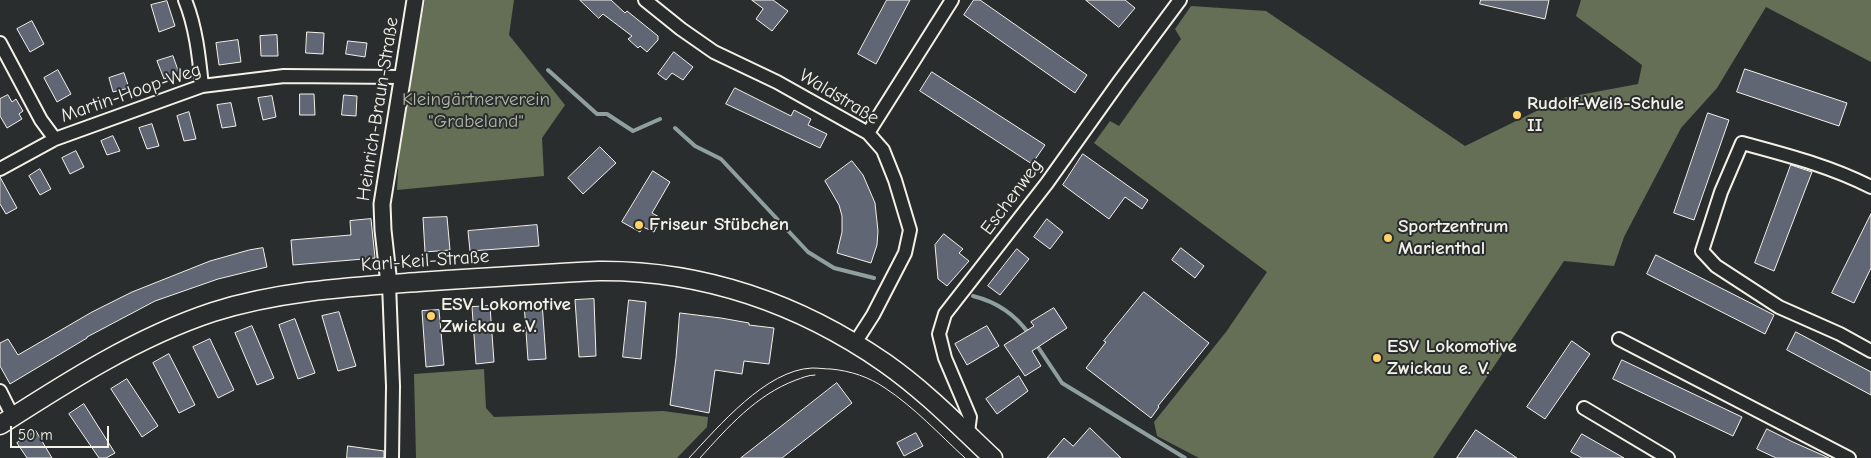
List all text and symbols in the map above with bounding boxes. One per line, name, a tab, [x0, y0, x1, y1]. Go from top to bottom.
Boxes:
street label: Heinrich-Braun-Straße	[352, 15, 404, 203]
street label: Martin-Hoop-Weg	[58, 58, 204, 128]
street label: Waldstraße	[795, 64, 883, 130]
park label: Kleingärtnerverein "Grabeland"	[402, 89, 550, 133]
place label: Rudolf-Weiß-Schule II	[1527, 93, 1684, 137]
marker: Rudolf-Weiß-Schule II	[1511, 109, 1523, 121]
street label: Eschenweg	[976, 154, 1048, 240]
place label: Friseur Stübchen	[649, 214, 789, 236]
place label: Sportzentrum Marienthal	[1398, 216, 1508, 260]
marker: Friseur Stübchen	[633, 219, 645, 231]
marker: Sportzentrum Marienthal	[1382, 232, 1394, 244]
street label: Karl-Keil-Straße	[360, 245, 490, 277]
place label: ESV Lokomotive Zwickau e.V.	[441, 294, 571, 338]
marker: ESV Lokomotive Zwickau e.V.	[425, 310, 437, 322]
place label: ESV Lokomotive Zwickau e. V.	[1387, 336, 1517, 380]
marker: ESV Lokomotive Zwickau e. V.	[1371, 352, 1383, 364]
scale bar	[12, 416, 111, 448]
text: 50 m	[18, 426, 53, 444]

